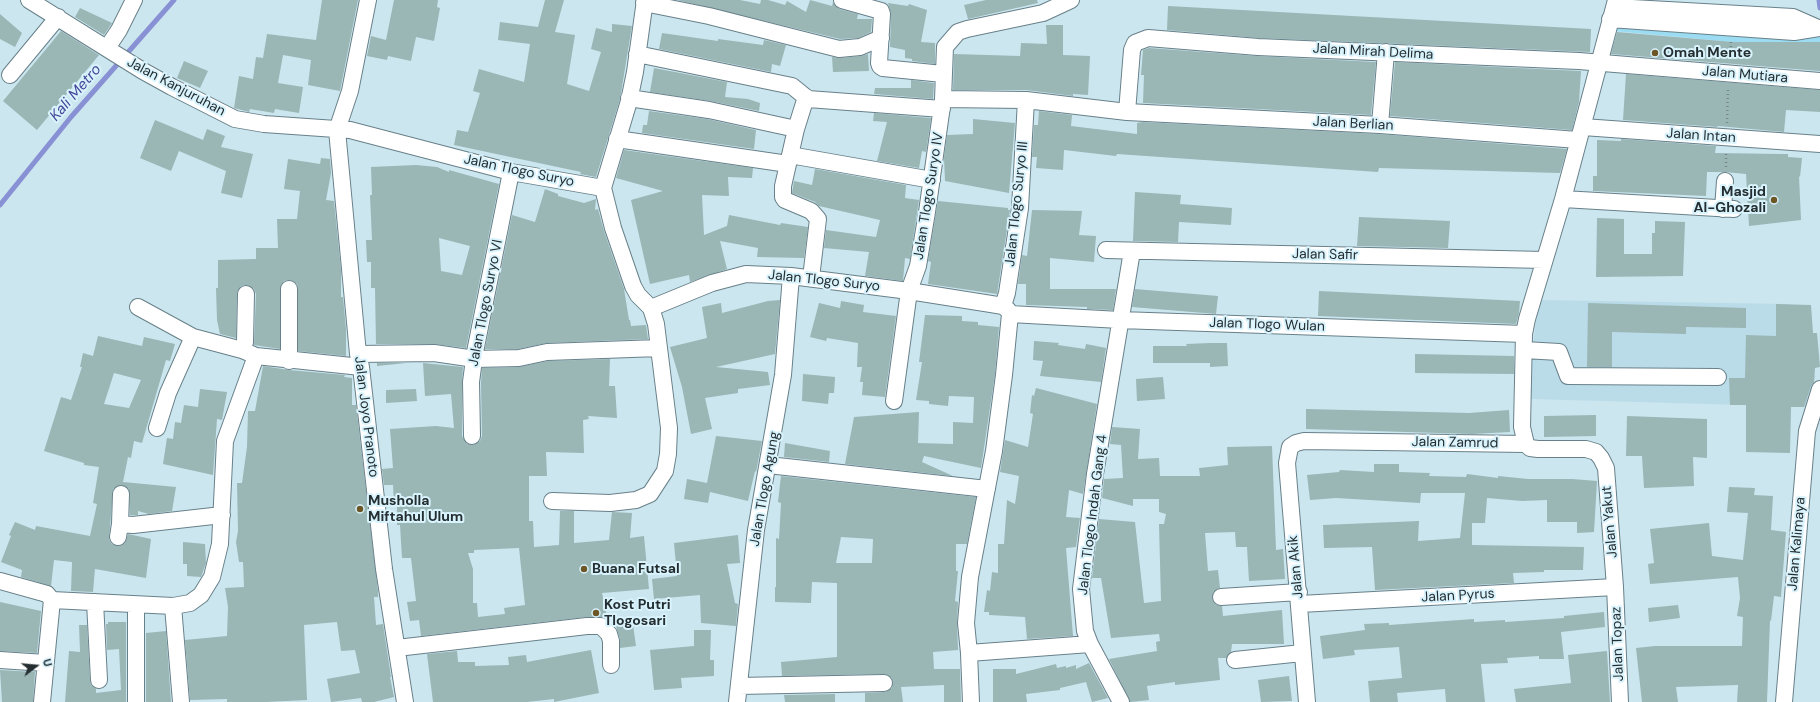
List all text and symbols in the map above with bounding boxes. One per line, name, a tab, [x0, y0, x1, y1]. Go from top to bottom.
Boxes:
street label: Jalan Mirah Delima	[1312, 40, 1434, 64]
place label: Omah Mente	[1663, 45, 1751, 61]
marker: Omah Mente	[1650, 48, 1660, 58]
street label: Jalan Kanjuruhan	[124, 54, 228, 120]
water label: Kali Metro	[47, 61, 105, 125]
street label: Jalan Mutiara	[1701, 63, 1789, 87]
street label: Jalan Berlian	[1312, 113, 1394, 135]
street label: Jalan Intan	[1666, 125, 1736, 147]
street label: Jalan Tlogo Suryo IV	[911, 131, 947, 261]
street label: Jalan Tlogo Suryo III	[1002, 140, 1032, 268]
street label: Jalan Tlogo Suryo	[462, 151, 576, 191]
place label: Masjid Al-Ghozali	[1694, 184, 1766, 216]
marker: Masjid Al-Ghozali	[1769, 195, 1779, 205]
street label: Jalan Tlogo Suryo VI	[465, 238, 507, 368]
street label: Jalan Safir	[1292, 246, 1358, 264]
street label: Jalan Tlogo Suryo	[767, 267, 881, 295]
street label: Jalan Tlogo Wulan	[1209, 315, 1325, 335]
street label: Jalan Joyo Pranoto	[350, 356, 382, 478]
street label: Jalan Tlogo Agung	[747, 430, 783, 548]
street label: Jalan Tlogo Indah Gang 4	[1075, 434, 1111, 596]
street label: Jalan Zamrud	[1411, 434, 1499, 452]
street label: Jalan Yakut	[1598, 485, 1622, 559]
place label: Musholla Miftahul Ulum	[368, 493, 463, 526]
street label: Jalan Kalimaya	[1785, 496, 1809, 592]
marker: Musholla Miftahul Ulum	[355, 504, 365, 514]
street label: Jalan Akik	[1285, 534, 1307, 600]
place label: Buana Futsal	[592, 561, 680, 577]
marker: Buana Futsal	[579, 564, 589, 574]
street label: Jalan Pyrus	[1421, 586, 1495, 606]
place label: Kost Putri Tlogosari	[604, 597, 671, 630]
street label: Jalan Topaz	[1608, 606, 1628, 682]
marker: Kost Putri Tlogosari	[591, 608, 601, 618]
north arrow	[16, 646, 56, 686]
text: U	[40, 657, 55, 668]

